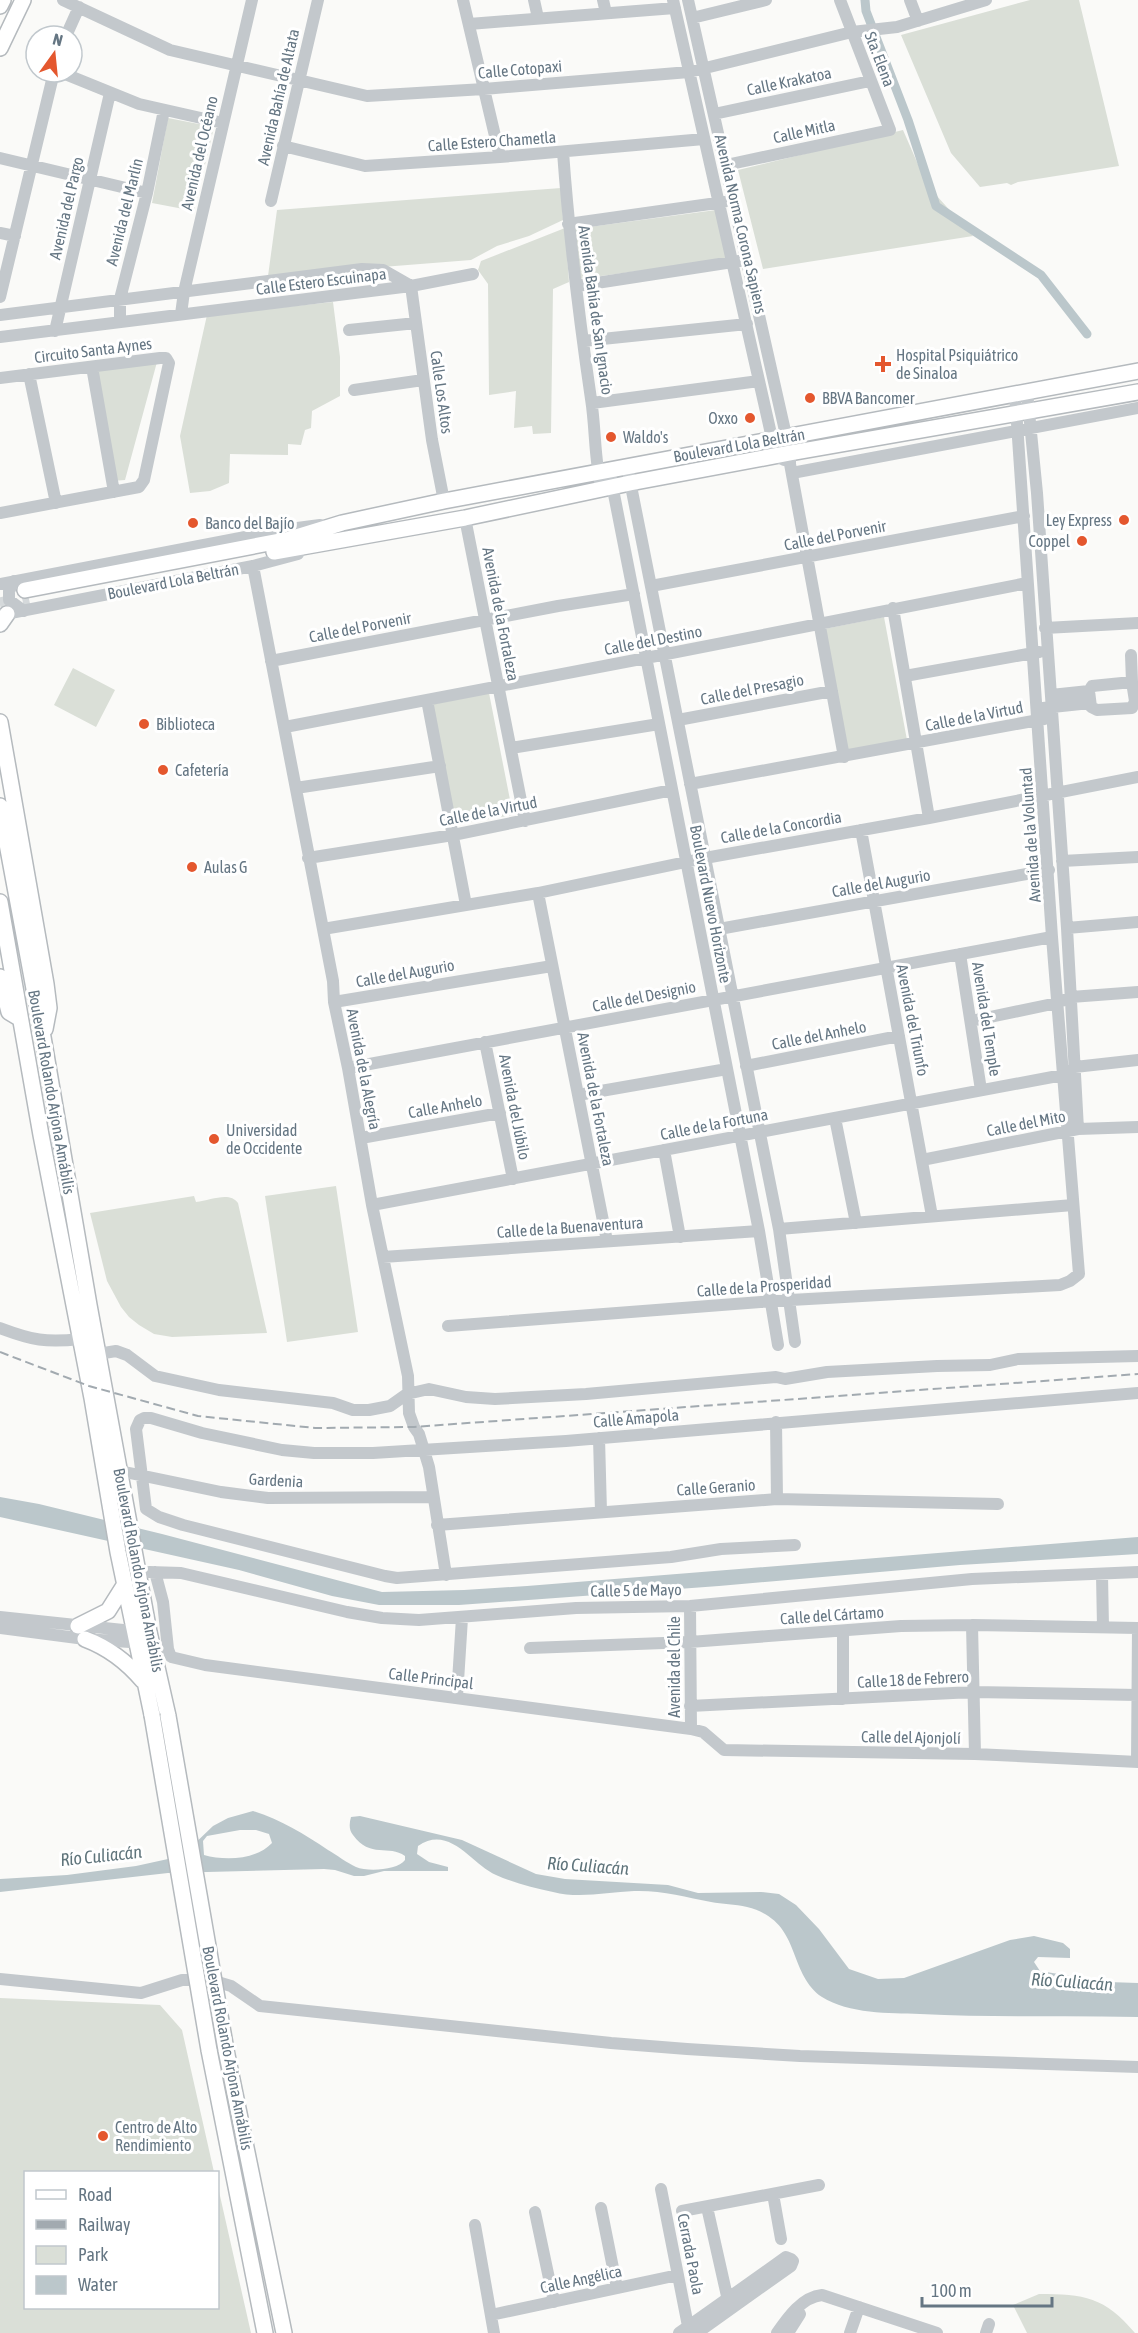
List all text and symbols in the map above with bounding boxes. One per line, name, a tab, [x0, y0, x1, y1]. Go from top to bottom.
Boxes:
north arrow	[24, 24, 84, 84]
street label: Avenida Bahía de Altata	[254, 27, 302, 167]
street label: Sta. Elena	[861, 29, 899, 89]
text: N	[51, 30, 65, 49]
street label: Calle Cotopaxi	[477, 56, 563, 83]
street label: Calle Krakatoa	[745, 63, 833, 99]
street label: Avenida del Océano	[177, 94, 221, 212]
street label: Calle Mitla	[771, 116, 837, 146]
street label: Calle Estero Chametla	[427, 128, 557, 154]
street label: Avenida Norma Corona Sapiens	[711, 133, 770, 316]
street label: Avenida del Pargo	[45, 155, 88, 261]
street label: Avenida del Marlín	[102, 156, 146, 268]
street label: Avenida Bahía de San Ignacio	[574, 224, 617, 396]
street label: Calle Estero Escuinapa	[255, 264, 387, 299]
street label: Circuito Santa Aynes	[33, 334, 153, 367]
place label: Hospital Psiquiátrico de Sinaloa	[896, 346, 1018, 382]
street label: Calle Los Altos	[427, 349, 457, 435]
marker: Hospital Psiquiátrico de Sinaloa	[874, 355, 892, 373]
place label: BBVA Bancomer	[822, 389, 915, 407]
marker: BBVA Bancomer	[803, 391, 817, 405]
place label: Oxxo	[708, 409, 738, 427]
marker: Oxxo	[743, 411, 757, 425]
street label: Boulevard Lola Beltrán	[672, 425, 806, 465]
place label: Waldo's	[623, 428, 669, 446]
marker: Waldo's	[604, 430, 618, 444]
place label: Ley Express	[1046, 511, 1112, 530]
marker: Ley Express	[1117, 513, 1131, 527]
place label: Banco del Bajío	[205, 514, 295, 533]
marker: Banco del Bajío	[186, 516, 200, 530]
street label: Calle del Porvenir	[782, 516, 888, 554]
place label: Coppel	[1029, 532, 1071, 551]
marker: Coppel	[1075, 534, 1089, 548]
street label: Avenida de la Fortaleza	[479, 546, 523, 682]
street label: Boulevard Lola Beltrán	[106, 559, 240, 603]
street label: Calle del Porvenir	[307, 608, 413, 646]
street label: Calle del Destino	[603, 622, 703, 658]
street label: Calle del Presagio	[699, 670, 805, 709]
street label: Calle de la Virtud	[924, 698, 1024, 734]
place label: Biblioteca	[156, 715, 215, 733]
marker: Biblioteca	[137, 717, 151, 731]
place label: Cafetería	[175, 761, 229, 779]
marker: Cafetería	[156, 763, 170, 777]
street label: Avenida de la Voluntad	[1016, 767, 1044, 903]
street label: Calle de la Virtud	[438, 793, 538, 829]
street label: Calle de la Concordia	[719, 807, 843, 847]
street label: Boulevard Nuevo Horizonte	[687, 823, 735, 985]
place label: Aulas G	[204, 858, 248, 876]
marker: Aulas G	[185, 860, 199, 874]
street label: Calle del Augurio	[830, 865, 932, 902]
street label: Calle del Augurio	[354, 955, 456, 992]
street label: Avenida del Temple	[968, 961, 1005, 1077]
street label: Avenida del Triunfo	[893, 963, 933, 1077]
street label: Calle del Designio	[591, 977, 697, 1016]
street label: Boulevard Rolando Arjona Amábilis	[24, 988, 79, 1196]
street label: Avenida de la Alegría	[342, 1007, 385, 1131]
street label: Calle del Anhelo	[770, 1017, 868, 1053]
street label: Avenida de la Fortaleza	[574, 1031, 618, 1167]
street label: Avenida del Júbilo	[496, 1053, 534, 1161]
street label: Calle Anhelo	[407, 1091, 483, 1121]
street label: Calle de la Fortuna	[659, 1105, 769, 1143]
street label: Calle del Mito	[985, 1107, 1067, 1139]
place label: Universidad de Occidente	[226, 1121, 302, 1157]
marker: Universidad de Occidente	[207, 1132, 221, 1146]
street label: Calle de la Buenaventura	[496, 1213, 644, 1241]
street label: Calle de la Prosperidad	[696, 1272, 832, 1301]
street label: Calle Amapola	[592, 1405, 680, 1432]
street label: Boulevard Rolando Arjona Amábilis	[109, 1466, 168, 1674]
street label: Gardenia	[248, 1470, 304, 1490]
street label: Calle Geranio	[676, 1475, 756, 1499]
street label: Calle 5 de Mayo	[590, 1580, 682, 1601]
street label: Calle del Cártamo	[780, 1602, 884, 1628]
street label: Avenida del Chile	[665, 1616, 683, 1718]
street label: Calle Principal	[387, 1664, 475, 1693]
street label: Calle 18 de Febrero	[857, 1667, 969, 1691]
street label: Calle del Ajonjolí	[861, 1727, 961, 1748]
water label: Río Culiacán	[59, 1841, 143, 1870]
water label: Río Culiacán	[546, 1852, 630, 1879]
street label: Boulevard Rolando Arjona Amábilis	[198, 1944, 257, 2152]
water label: Río Culiacán	[1030, 1968, 1114, 1995]
place label: Centro de Alto Rendimiento	[115, 2118, 197, 2154]
marker: Centro de Alto Rendimiento	[96, 2129, 110, 2143]
legend	[24, 2171, 219, 2309]
text: Road	[78, 2184, 112, 2205]
street label: Cerrada Paola	[674, 2212, 708, 2296]
text: Railway	[78, 2214, 130, 2235]
text: Park	[78, 2244, 108, 2265]
street label: Calle Angélica	[538, 2262, 624, 2297]
scale bar	[922, 2270, 1052, 2308]
text: Water	[78, 2274, 118, 2295]
text: 100 m	[931, 2280, 972, 2301]

